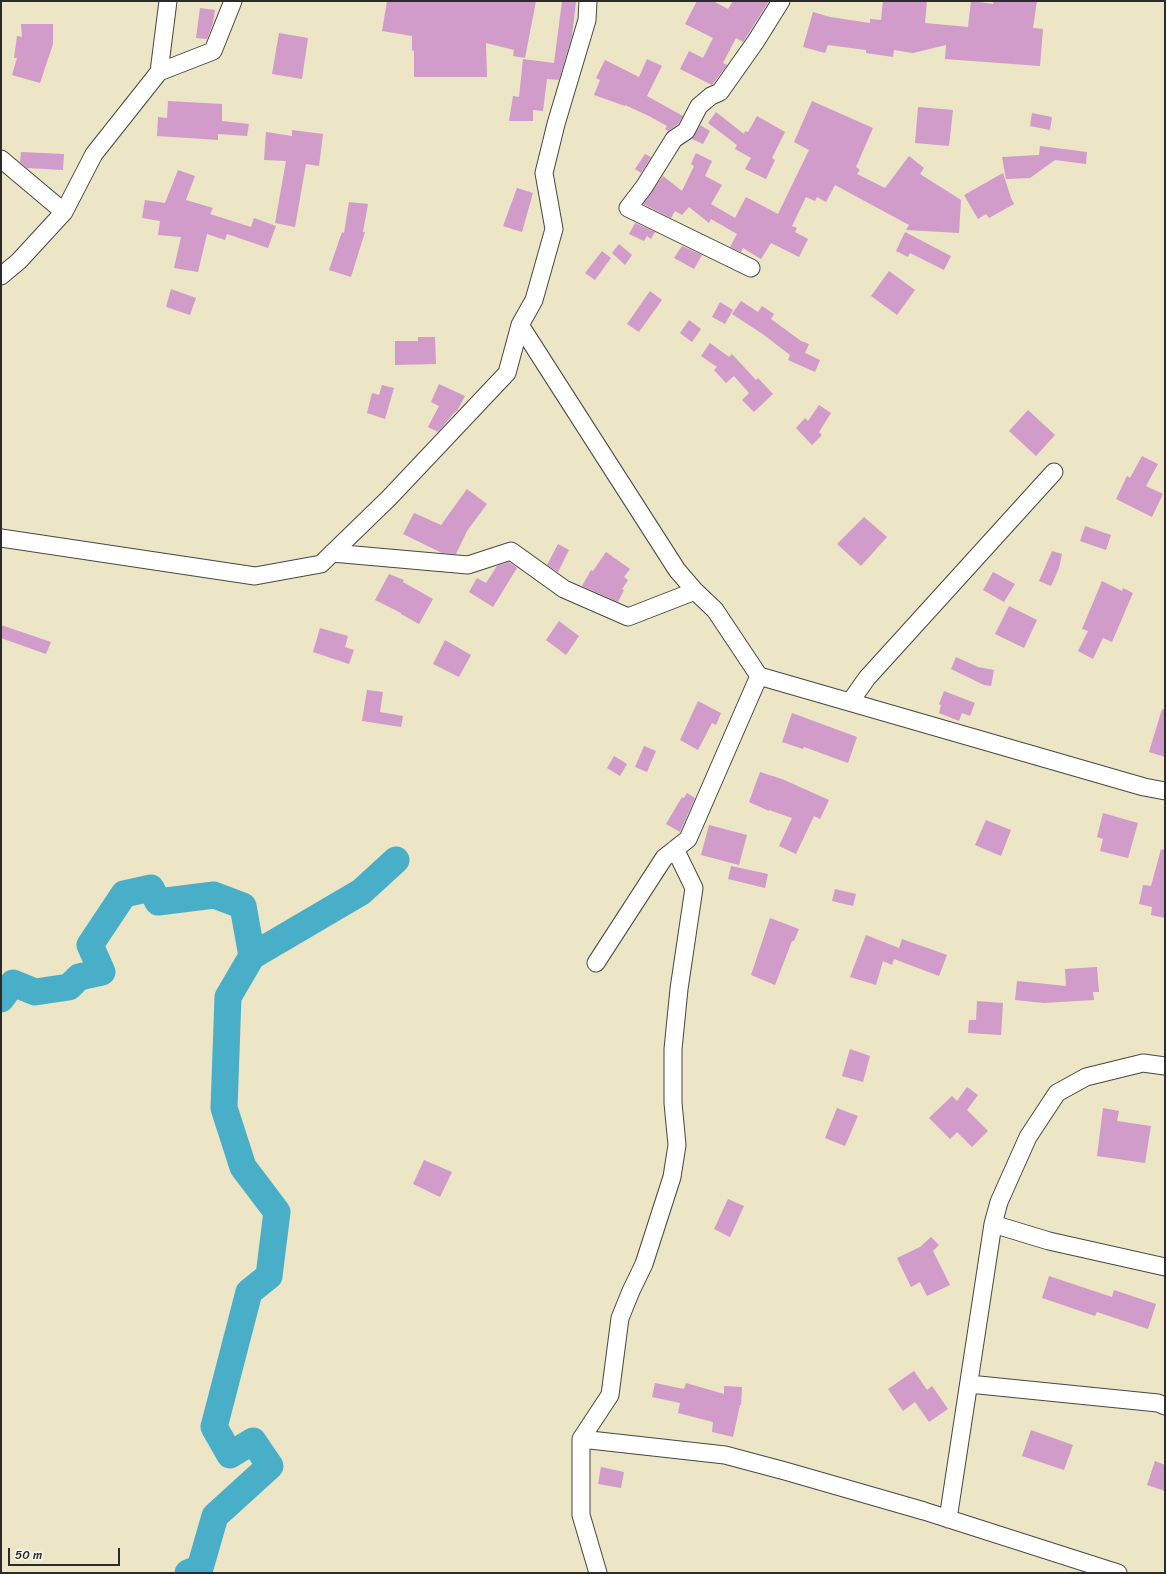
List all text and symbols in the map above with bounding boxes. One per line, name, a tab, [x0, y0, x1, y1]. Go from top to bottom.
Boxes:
scale bar	[10, 1540, 122, 1566]
text: 50 m	[15, 1544, 42, 1566]

